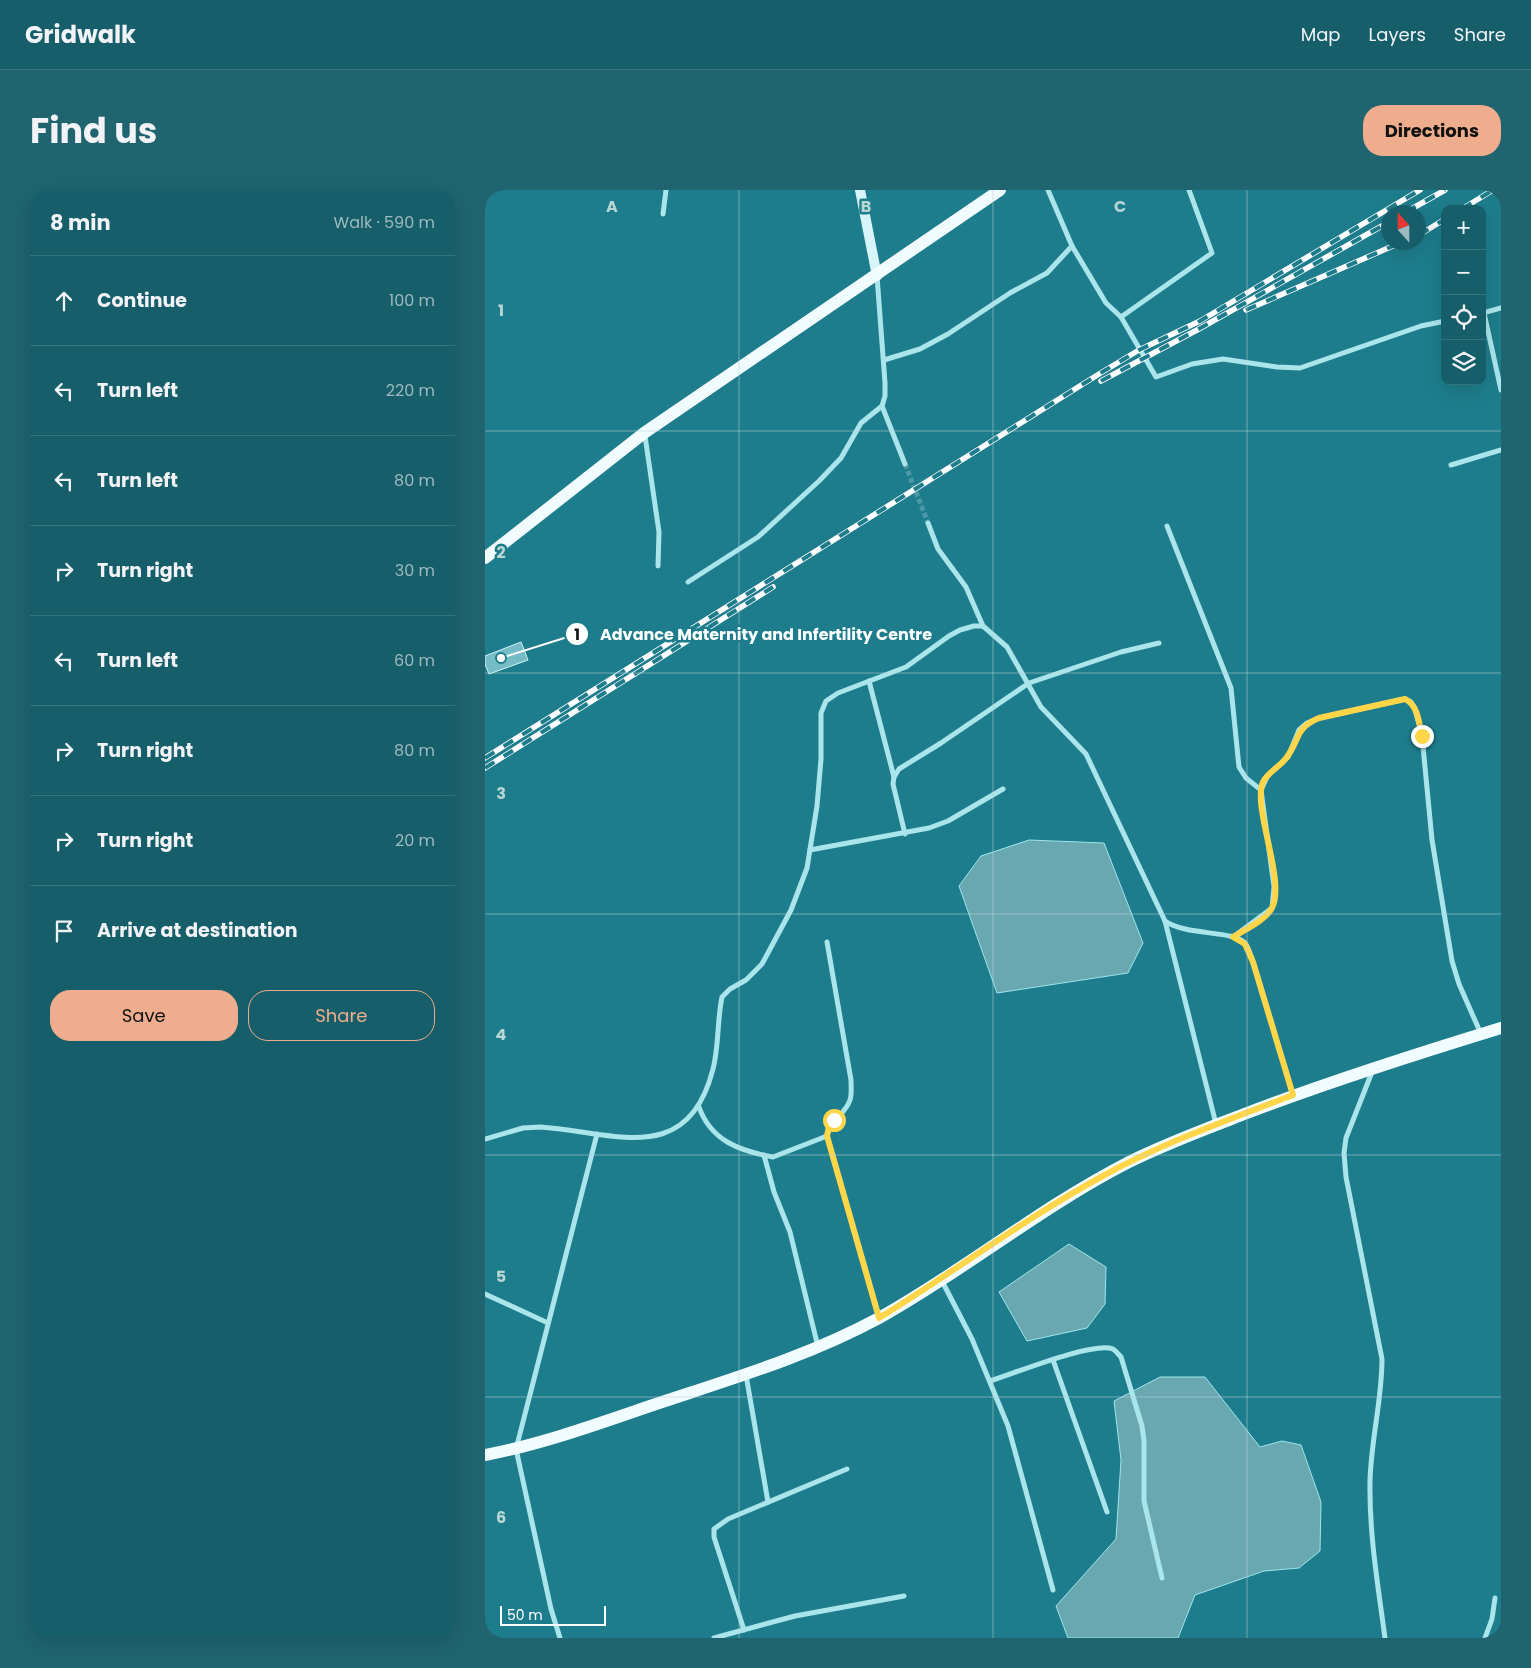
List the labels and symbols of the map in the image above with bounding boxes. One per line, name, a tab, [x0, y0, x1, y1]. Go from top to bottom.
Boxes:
text: A	[606, 195, 618, 218]
text: B	[861, 195, 871, 218]
text: C	[1114, 195, 1126, 218]
north arrow	[1381, 205, 1426, 250]
text: 1	[498, 299, 504, 322]
text: 2	[496, 541, 506, 564]
callout: Advance Maternity and Infertility Centre	[565, 619, 942, 650]
text: Advance Maternity and Infertility Centre	[600, 623, 932, 646]
text: 1	[574, 624, 580, 645]
route end	[1411, 725, 1434, 748]
text: 3	[496, 782, 506, 805]
text: 4	[496, 1023, 507, 1046]
route start	[823, 1109, 846, 1132]
text: 5	[496, 1265, 506, 1288]
text: 6	[496, 1506, 506, 1529]
scale bar	[500, 1603, 606, 1626]

